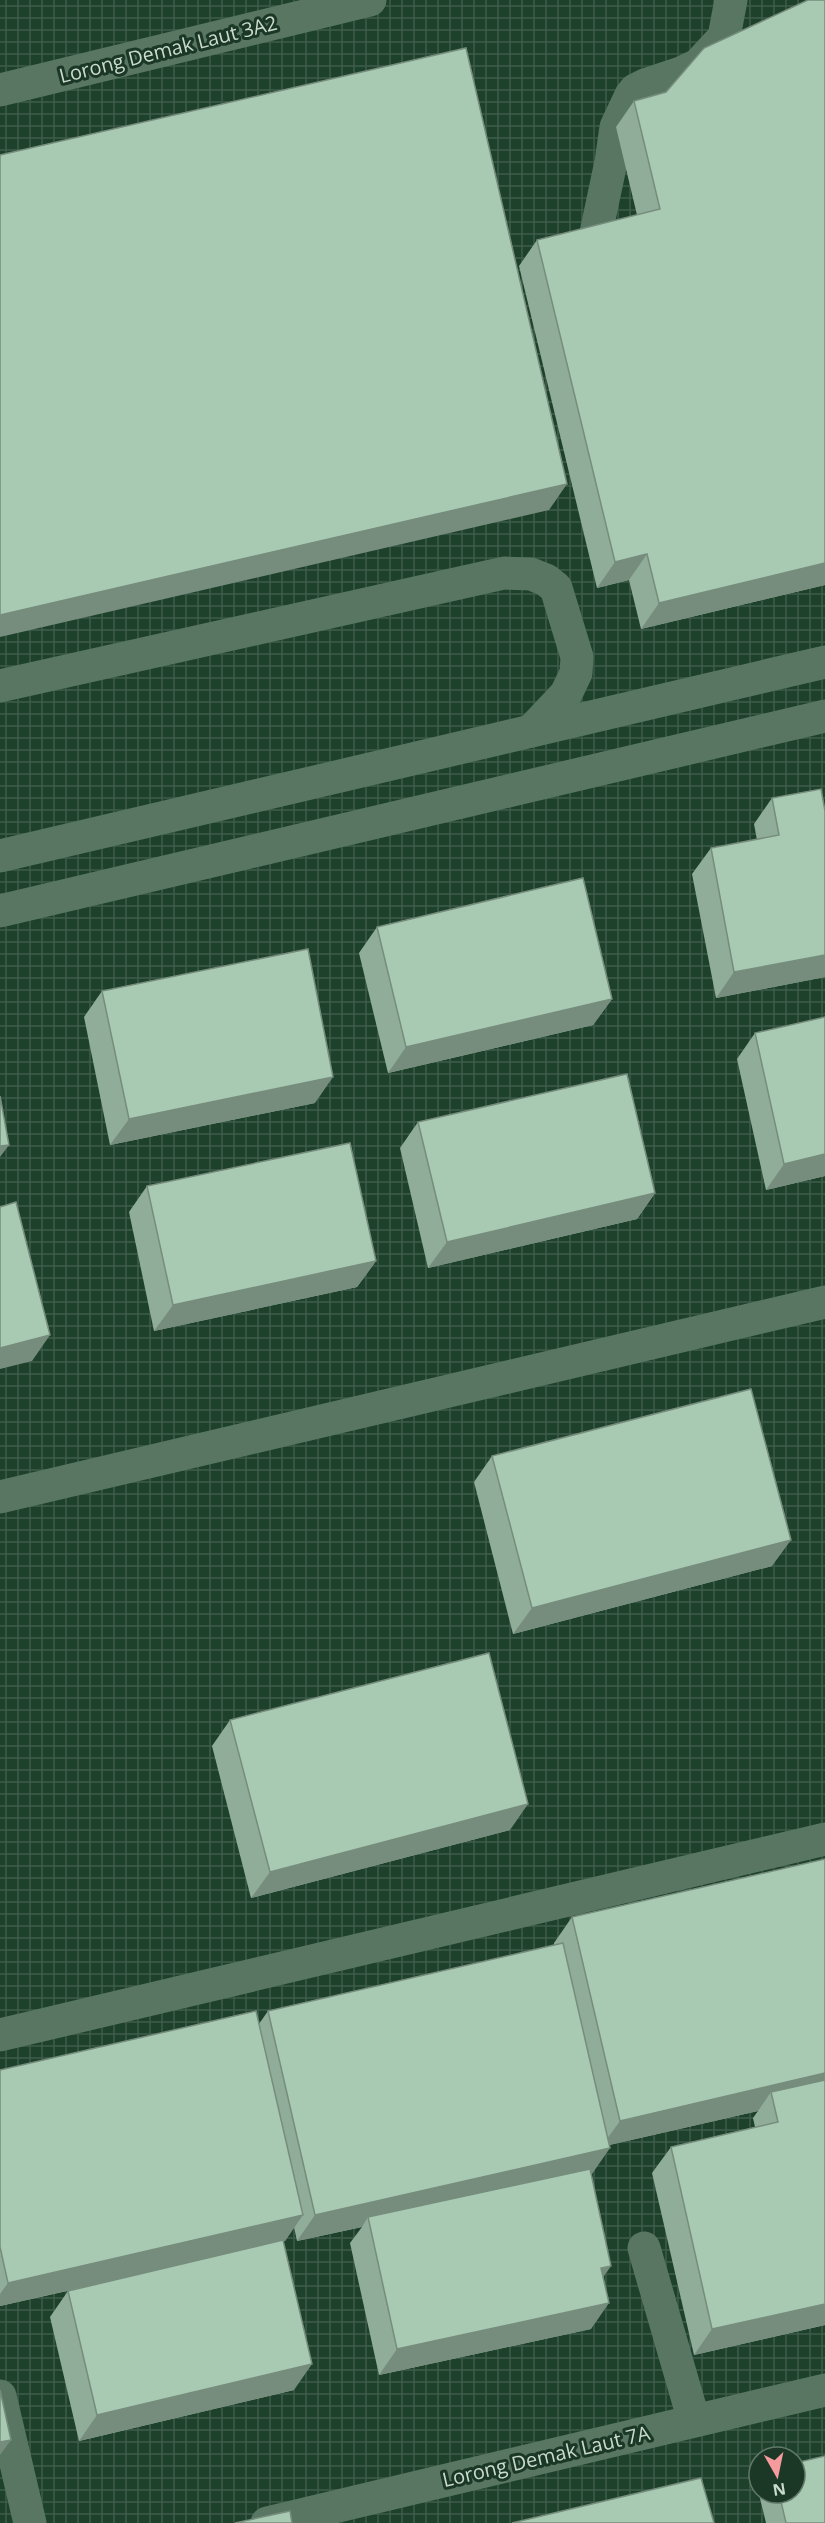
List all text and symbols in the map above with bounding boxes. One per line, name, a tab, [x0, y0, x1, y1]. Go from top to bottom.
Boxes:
street label: Lorong Demak Laut 3A2	[56, 9, 280, 89]
street label: Lorong Demak Laut 7A	[440, 2419, 653, 2493]
north arrow	[747, 2445, 807, 2505]
text: N	[771, 2478, 787, 2502]

